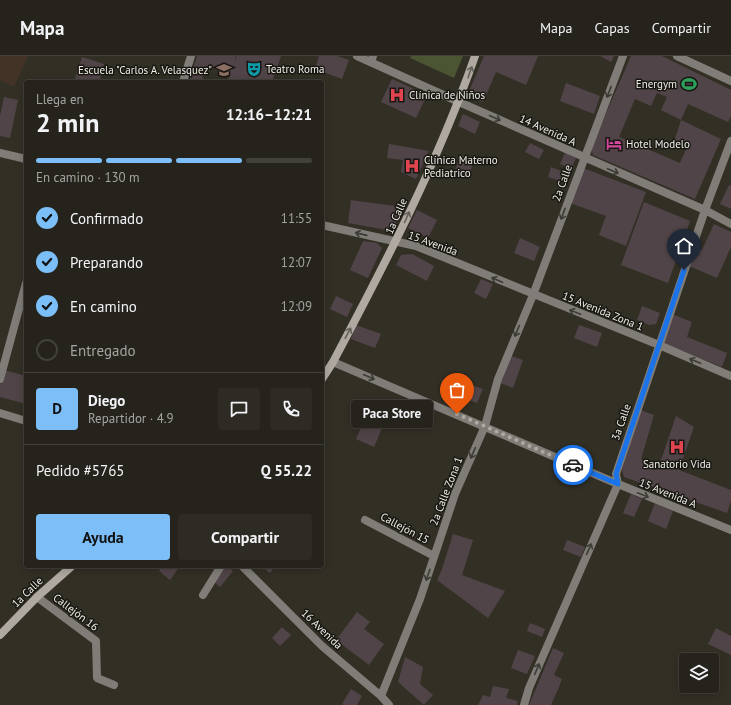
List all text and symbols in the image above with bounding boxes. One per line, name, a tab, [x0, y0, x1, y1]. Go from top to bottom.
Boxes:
text: Mapa	[20, 16, 64, 40]
text: Mapa	[540, 19, 573, 37]
text: Capas	[595, 19, 630, 37]
text: Compartir	[652, 19, 711, 37]
theatre icon: Teatro Roma	[245, 60, 263, 78]
school or university icon: Escuela "Carlos A. Velasquez"	[215, 61, 233, 79]
place label: Teatro Roma	[266, 62, 324, 76]
place label: Escuela "Carlos A. Velasquez"	[78, 63, 212, 77]
one-way arrow	[466, 66, 474, 78]
sports icon: Energym	[680, 75, 698, 93]
place label: Energym	[636, 77, 677, 91]
hospital icon: Clínica de Niños	[388, 86, 406, 104]
one-way arrow	[605, 86, 612, 98]
place label: Clínica de Niños	[409, 88, 485, 102]
text: Llega en	[36, 91, 84, 108]
text: 12:16–12:21	[226, 105, 312, 124]
text: 2 min	[36, 106, 99, 139]
street label: 14 Avenida A	[517, 111, 579, 149]
one-way arrow	[488, 115, 500, 122]
hotel icon: Hotel Modelo	[605, 135, 623, 153]
place label: Hotel Modelo	[626, 137, 690, 151]
place label: Clínica Materno Pediatrico	[424, 153, 498, 180]
hospital icon: Clínica Materno Pediatrico	[403, 157, 421, 175]
street label: 2a Calle	[549, 162, 575, 203]
one-way arrow	[607, 168, 619, 175]
text: En camino · 130 m	[36, 169, 140, 186]
street label: 1a Calle	[382, 195, 410, 236]
icon: check	[36, 207, 58, 229]
one-way arrow	[558, 207, 566, 219]
text: Confirmado	[70, 209, 143, 228]
text: 11:55	[281, 210, 312, 227]
one-way arrow	[404, 212, 411, 224]
street label: 15 Avenida	[406, 228, 460, 258]
pin	[667, 229, 701, 270]
one-way arrow	[355, 230, 368, 238]
icon: home	[673, 235, 695, 257]
icon: check	[36, 251, 58, 273]
text: Preparando	[70, 253, 143, 272]
text: 12:07	[281, 254, 312, 271]
one-way arrow	[491, 276, 503, 283]
street label: 15 Avenida Zona 1	[560, 288, 646, 334]
icon: check	[36, 295, 58, 317]
text: En camino	[70, 297, 137, 316]
text: 12:09	[281, 298, 312, 315]
one-way arrow	[569, 307, 581, 315]
one-way arrow	[513, 324, 520, 336]
one-way arrow	[345, 327, 353, 339]
text: Entregado	[70, 341, 136, 360]
one-way arrow	[690, 356, 702, 364]
pin	[440, 373, 474, 414]
one-way arrow	[363, 374, 375, 382]
icon: bag	[446, 379, 468, 401]
button: chat	[218, 388, 260, 430]
button: phone	[270, 388, 312, 430]
text: Diego	[88, 391, 125, 410]
text: D	[52, 399, 62, 418]
callout: Paca Store	[351, 400, 433, 428]
street label: 3a Calle	[608, 401, 634, 442]
text: Paca Store	[363, 405, 421, 422]
text: Repartidor · 4.9	[88, 410, 174, 427]
hospital icon: Sanatorio Vida	[668, 438, 686, 456]
courier	[553, 445, 593, 485]
one-way arrow	[468, 446, 476, 458]
icon: car	[562, 454, 584, 476]
street label: 2a Calle Zona 1	[426, 455, 466, 527]
place label: Sanatorio Vida	[643, 457, 711, 471]
text: Pedido #5765	[36, 461, 125, 480]
text: Q 55.22	[261, 461, 312, 480]
street label: 15 Avenida A	[637, 475, 699, 511]
one-way arrow	[637, 491, 649, 499]
street label: Callejón 15	[378, 509, 432, 547]
button: Ayuda	[36, 514, 170, 560]
button: Compartir	[178, 514, 312, 560]
one-way arrow	[586, 544, 593, 556]
one-way arrow	[424, 568, 431, 581]
street label: 1a Calle	[8, 573, 46, 610]
street label: Callejón 16	[50, 590, 102, 634]
street label: 16 Avenida	[299, 606, 345, 652]
map controls	[679, 653, 719, 693]
button: layers	[679, 653, 719, 693]
one-way arrow	[534, 663, 542, 675]

